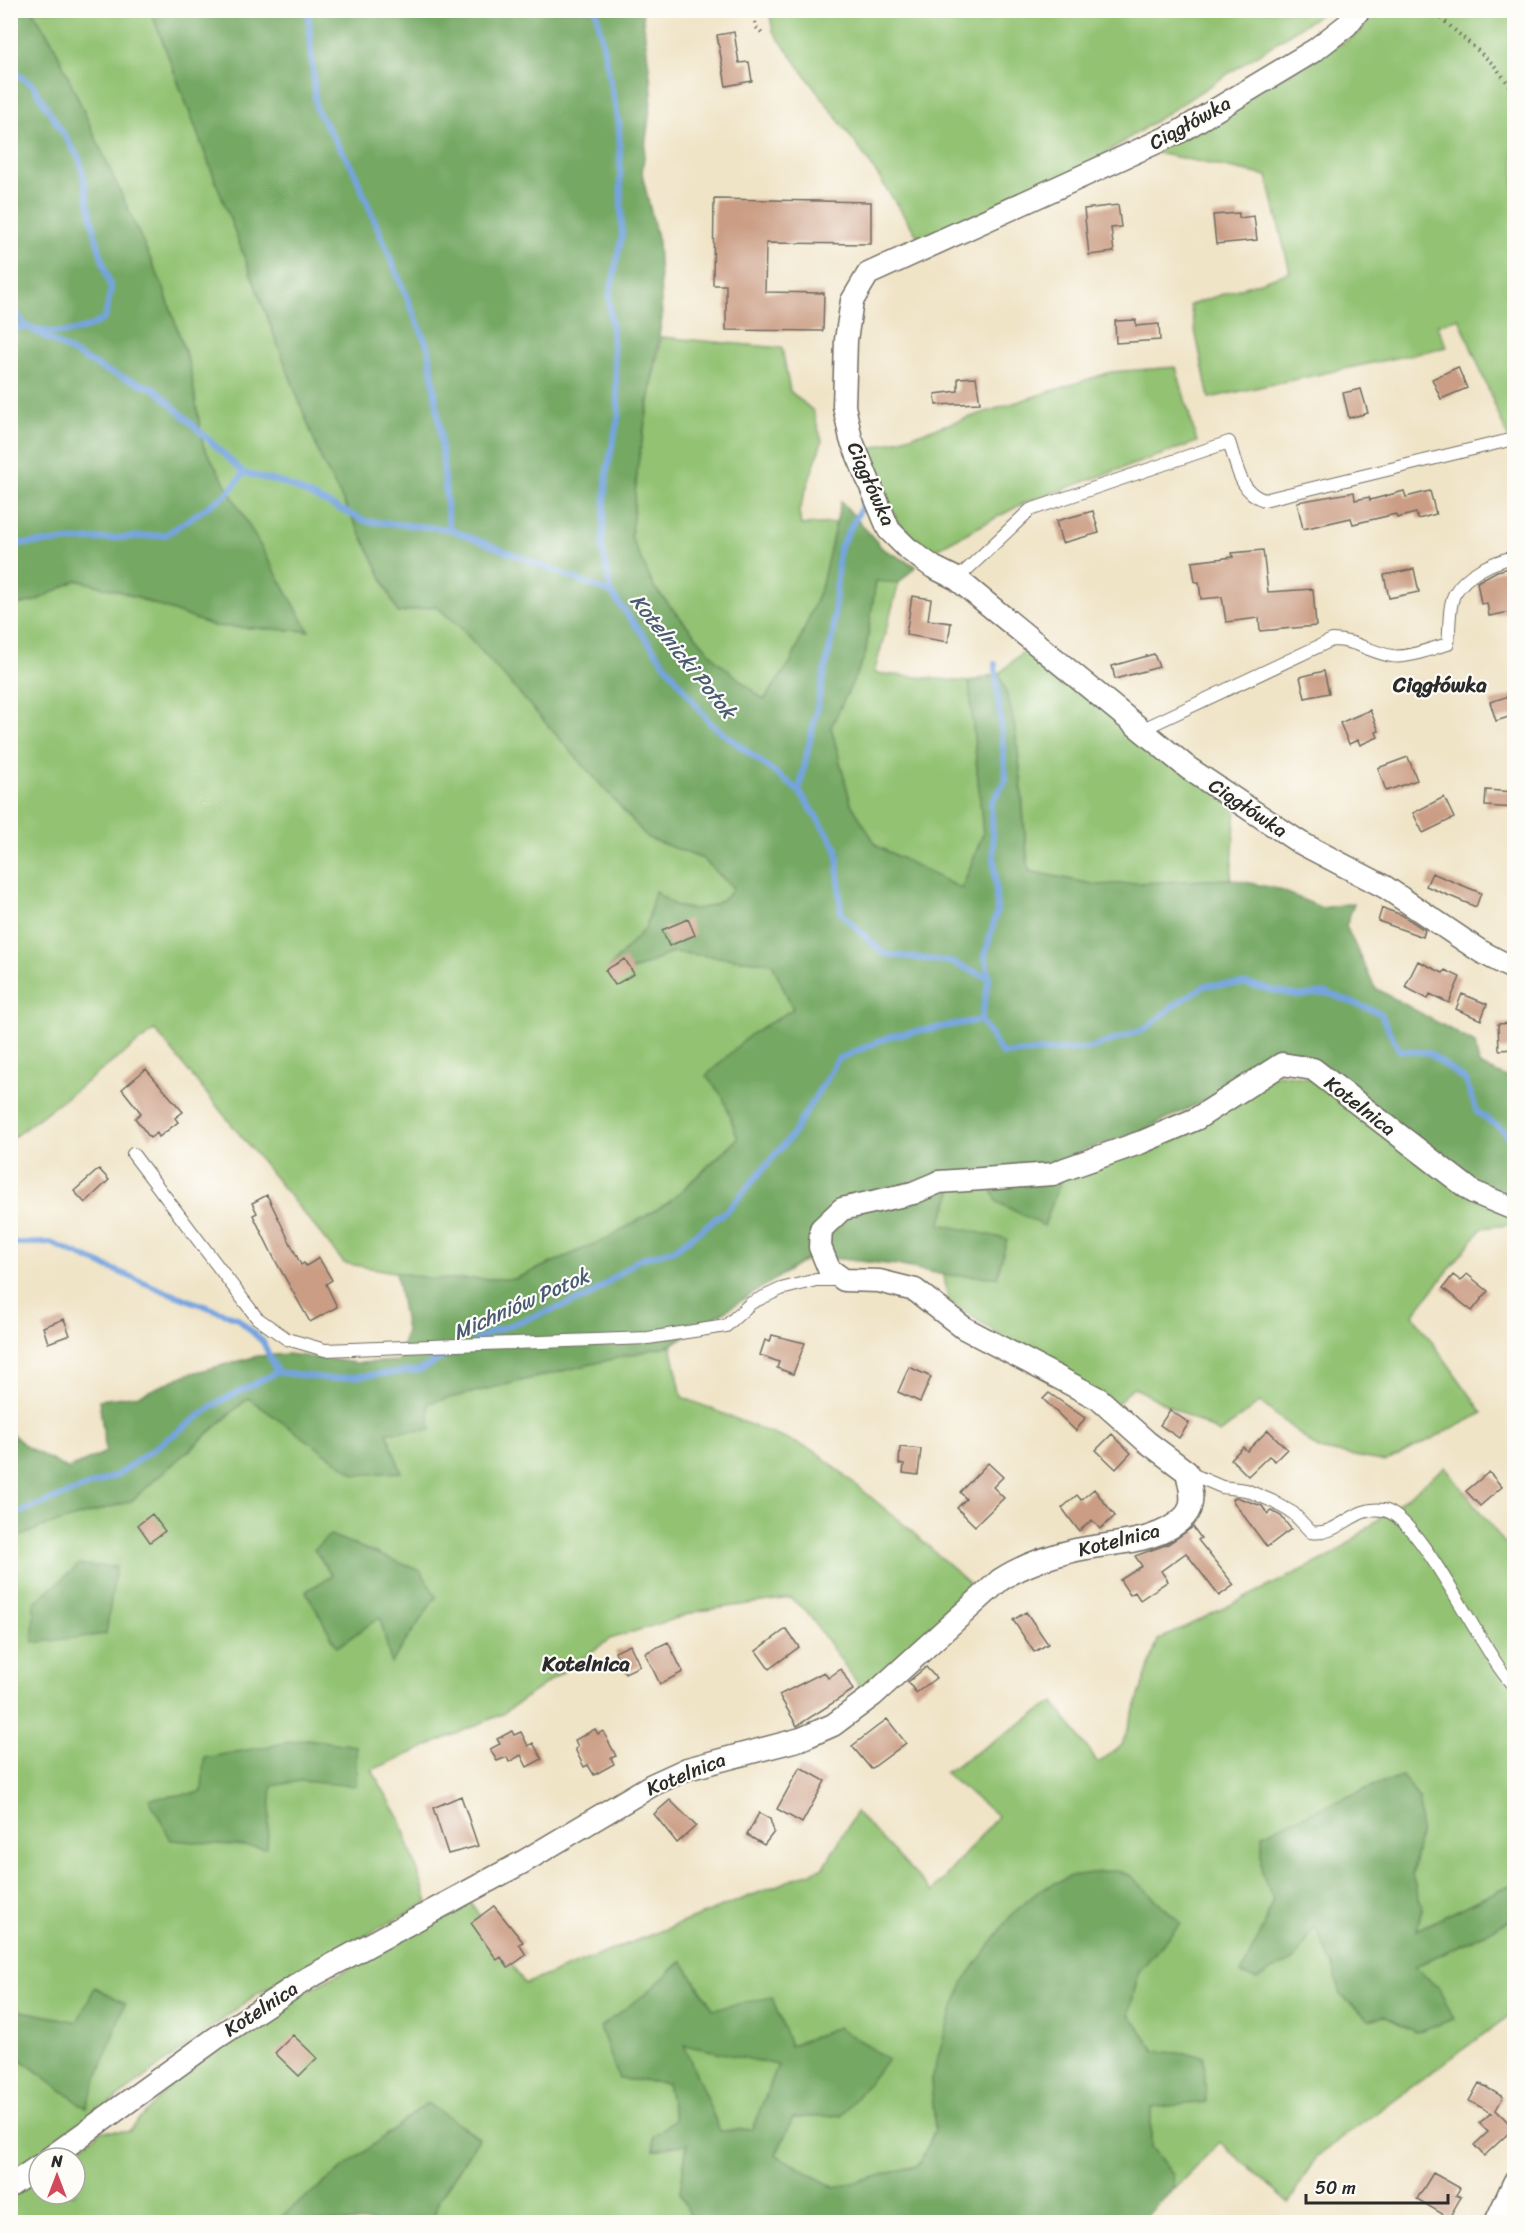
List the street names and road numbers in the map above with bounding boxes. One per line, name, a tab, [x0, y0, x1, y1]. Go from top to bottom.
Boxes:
street label: Ciągłówka	[1142, 86, 1238, 160]
street label: Ciągłówka	[837, 436, 905, 532]
street label: Ciągłówka	[1201, 769, 1295, 847]
street label: Kotelnica	[1316, 1067, 1404, 1145]
street label: Kotelnica	[1074, 1513, 1164, 1567]
street label: Kotelnica	[641, 1742, 731, 1806]
street label: Kotelnica	[216, 1972, 306, 2046]

